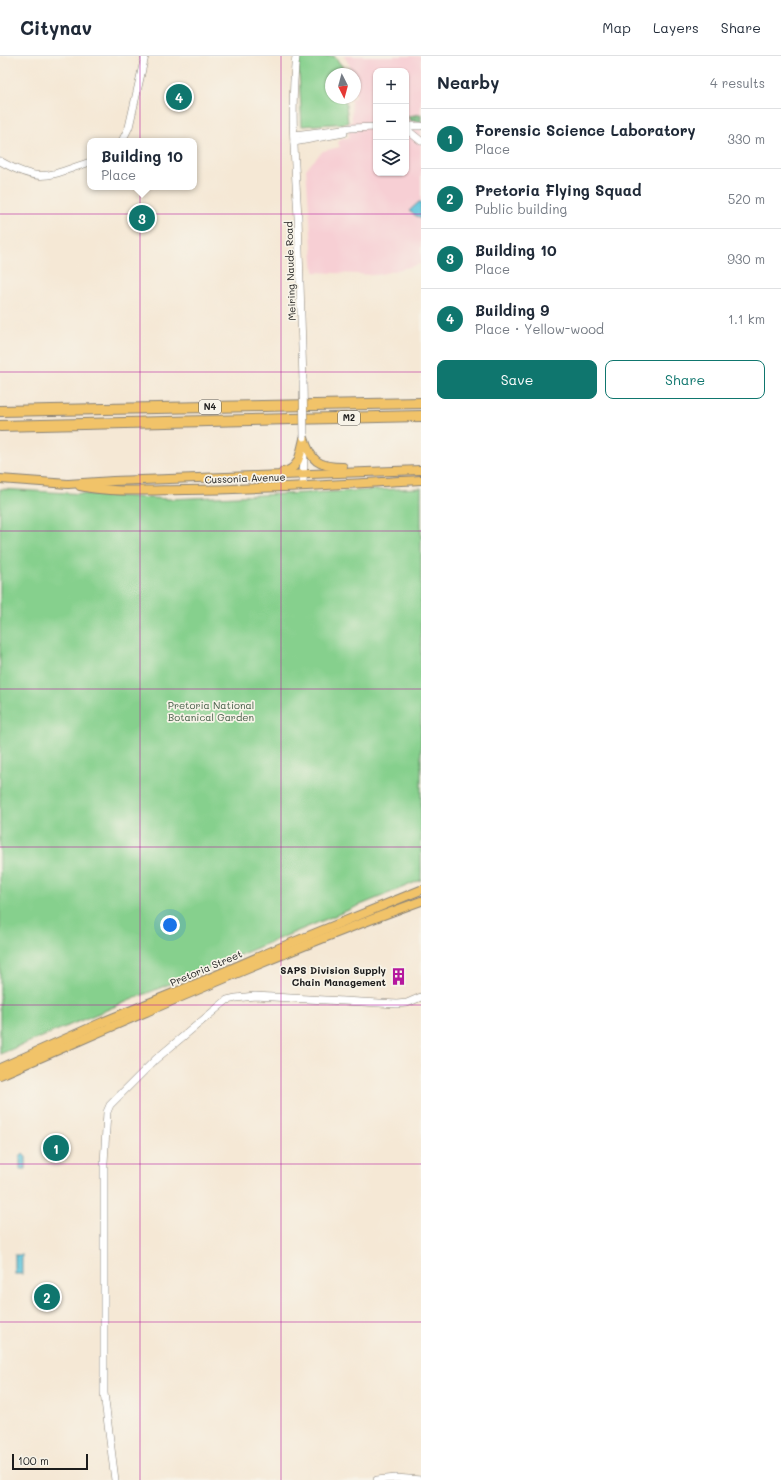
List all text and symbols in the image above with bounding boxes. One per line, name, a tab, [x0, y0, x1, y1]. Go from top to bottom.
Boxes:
text: Citynav	[20, 15, 92, 40]
text: Map	[602, 18, 631, 37]
text: Layers	[653, 18, 699, 37]
text: Share	[721, 18, 761, 37]
north arrow	[325, 68, 361, 104]
map controls	[373, 68, 409, 176]
button: +	[373, 68, 409, 104]
text: Nearby	[437, 71, 499, 93]
text: 4 results	[710, 74, 765, 91]
pin: 4	[166, 82, 192, 112]
button: −	[373, 104, 409, 140]
text: Forensic Science Laboratory	[475, 120, 696, 140]
text: 1	[447, 130, 453, 147]
text: 330 m	[727, 130, 765, 147]
popup	[87, 138, 197, 190]
button: layers	[373, 140, 409, 176]
text: Place	[475, 140, 510, 157]
text: Building 10	[101, 146, 183, 166]
text: Place	[101, 166, 136, 183]
text: Pretoria Flying Squad	[475, 180, 641, 200]
text: 2	[446, 190, 454, 207]
text: 520 m	[728, 190, 765, 207]
text: Public building	[475, 200, 567, 217]
pin: 3	[129, 203, 155, 233]
street label: Meiring Naude Road	[281, 221, 299, 321]
text: Building 10	[475, 240, 557, 260]
text: 3	[446, 250, 454, 267]
text: 930 m	[727, 250, 765, 267]
text: Place	[475, 260, 510, 277]
text: Building 9	[475, 300, 549, 320]
text: 4	[446, 310, 454, 327]
text: 1.1 km	[728, 310, 765, 327]
text: Place · Yellow-wood	[475, 320, 604, 337]
button: Save	[437, 360, 597, 399]
button: Share	[605, 360, 765, 399]
road number: N4	[199, 400, 221, 414]
road number: M2	[338, 411, 360, 425]
street label: Cussonia Avenue	[204, 470, 286, 486]
park label: Pretoria National Botanical Garden	[168, 698, 254, 724]
your location	[160, 915, 180, 935]
street label: Pretoria Street	[168, 947, 244, 989]
place label: SAPS Division Supply Chain Management	[280, 963, 387, 989]
building icon: SAPS Division Supply Chain Management	[389, 966, 409, 986]
pin: 1	[43, 1133, 69, 1163]
pin: 2	[34, 1282, 60, 1312]
scale bar	[12, 1452, 88, 1471]
text: 100 m	[18, 1453, 49, 1468]

